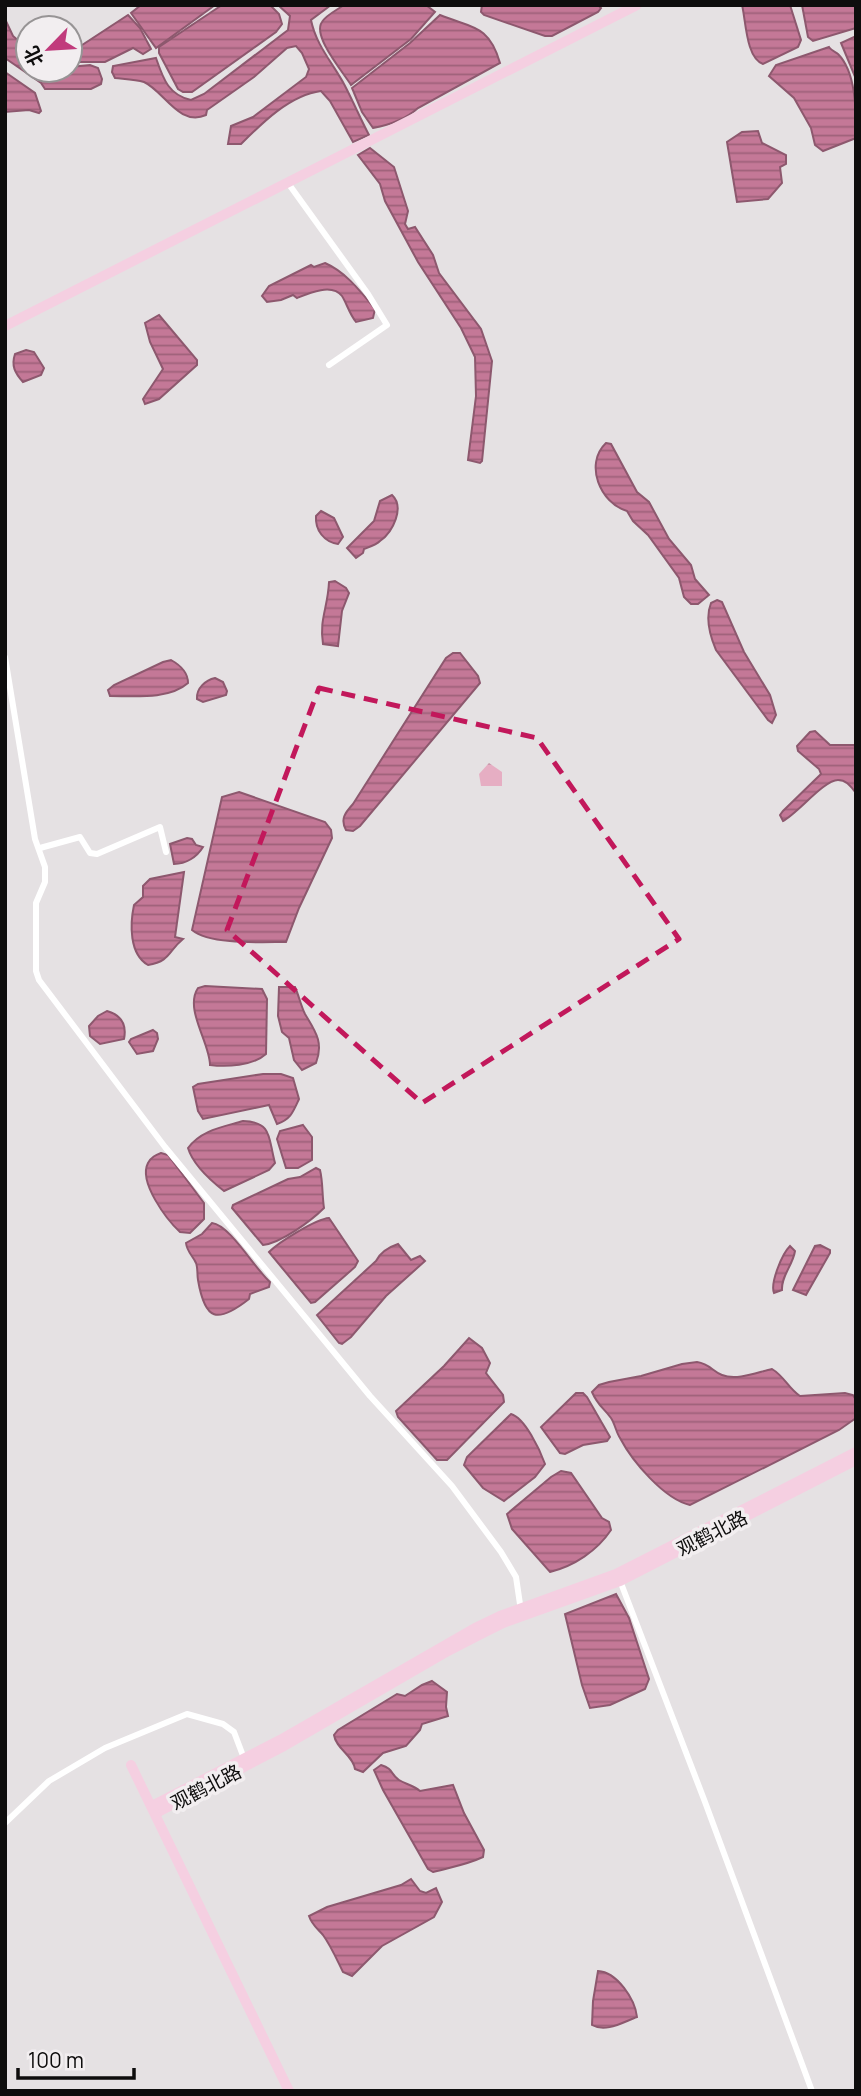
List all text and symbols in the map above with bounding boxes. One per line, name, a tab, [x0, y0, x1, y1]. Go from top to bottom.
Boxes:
north arrow	[14, 14, 84, 84]
text: 北	[18, 42, 49, 70]
street label: 观鹤北路	[672, 1504, 752, 1562]
street label: 观鹤北路	[166, 1758, 246, 1816]
scale bar	[18, 2036, 133, 2080]
text: 100 m	[28, 2046, 84, 2074]

